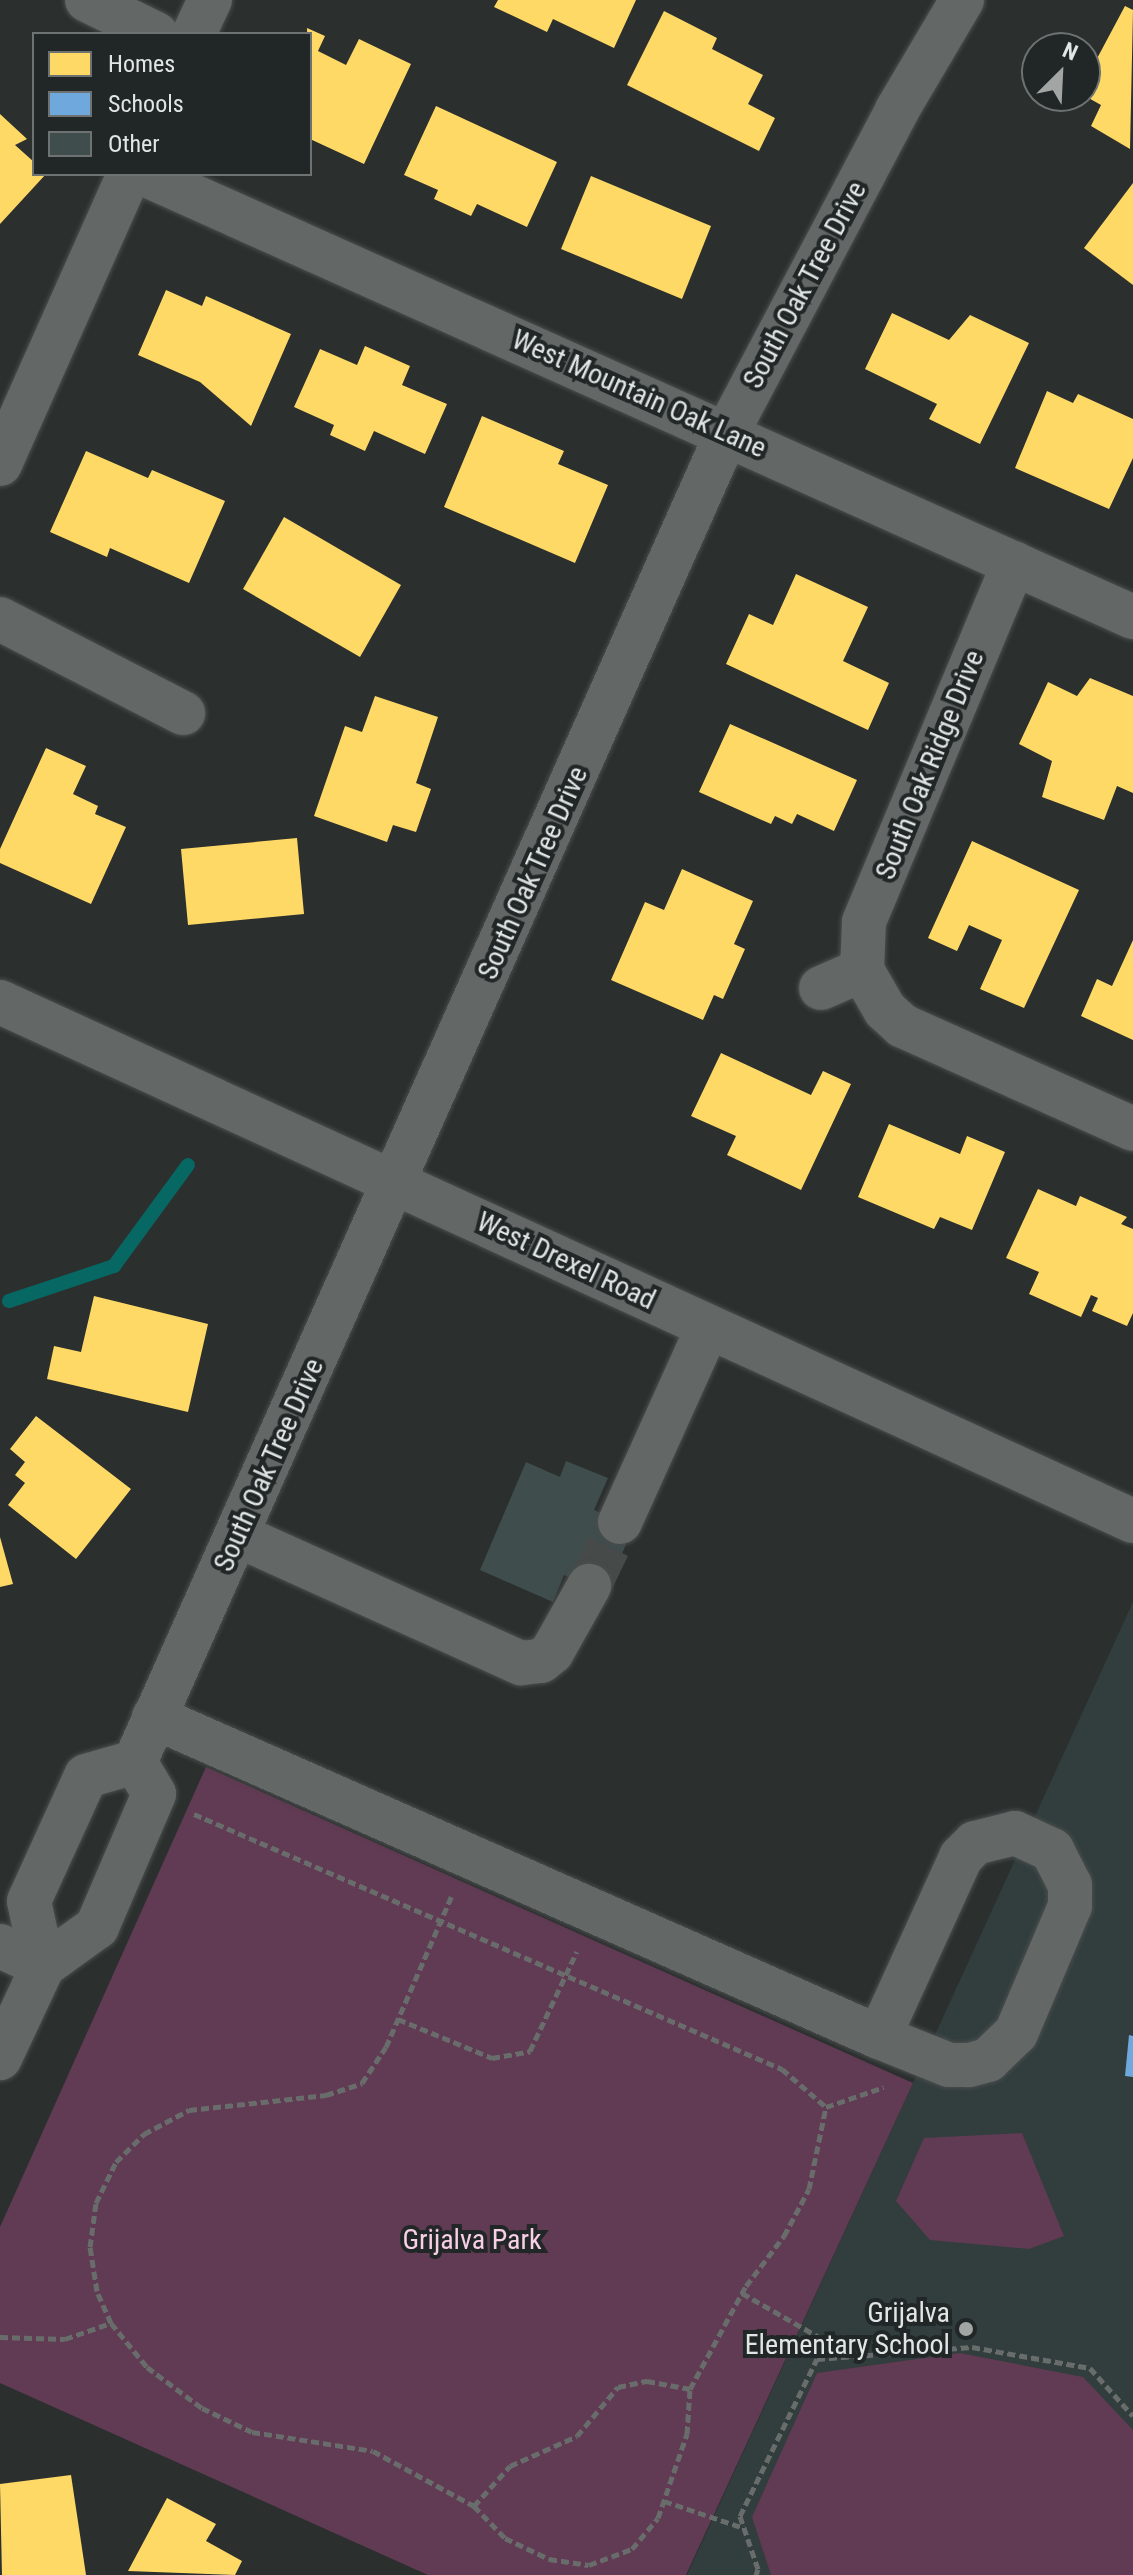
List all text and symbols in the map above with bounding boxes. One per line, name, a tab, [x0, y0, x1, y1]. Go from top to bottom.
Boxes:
legend	[32, 32, 312, 176]
north arrow	[1021, 32, 1101, 112]
text: N	[1059, 37, 1081, 66]
text: Homes	[108, 50, 175, 78]
text: Schools	[108, 90, 184, 118]
text: Other	[108, 130, 160, 158]
street label: South Oak Tree Drive	[736, 176, 874, 394]
street label: West Mountain Oak Lane	[507, 323, 771, 465]
street label: South Oak Ridge Drive	[869, 646, 991, 884]
street label: South Oak Tree Drive	[471, 761, 595, 985]
street label: West Drexel Road	[471, 1205, 661, 1317]
street label: South Oak Tree Drive	[207, 1353, 331, 1577]
park label: Grijalva Park	[402, 2223, 542, 2257]
place label: Grijalva Elementary School	[745, 2296, 950, 2362]
marker: Grijalva Elementary School	[957, 2320, 975, 2338]

